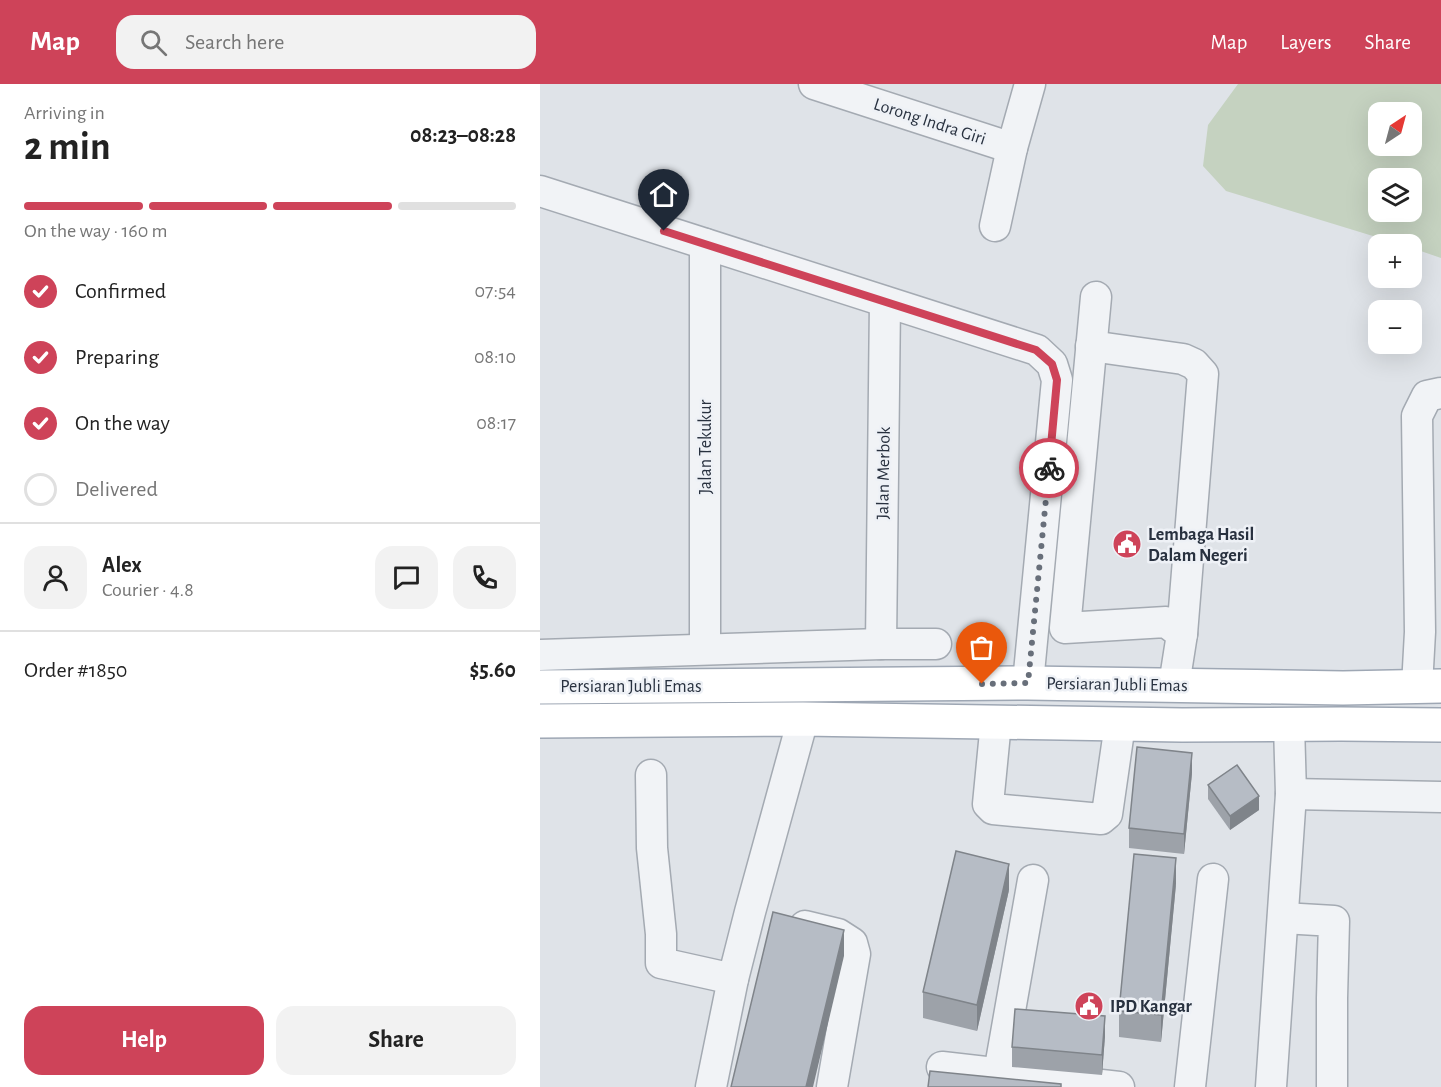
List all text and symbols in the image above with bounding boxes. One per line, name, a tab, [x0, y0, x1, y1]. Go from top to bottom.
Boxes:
search box	[116, 15, 536, 69]
icon: search	[137, 26, 170, 59]
text: Map	[30, 28, 80, 56]
text: Search here	[185, 31, 284, 53]
text: Map	[1211, 32, 1247, 53]
text: Layers	[1280, 32, 1331, 53]
text: Share	[1364, 32, 1411, 53]
street label: Lorong Indra Giri	[871, 95, 988, 149]
north arrow	[1368, 102, 1422, 156]
map controls	[1368, 102, 1422, 354]
text: Arriving in	[24, 103, 105, 123]
text: 08:23–08:28	[410, 124, 516, 146]
text: 2 min	[24, 128, 111, 167]
button: layers	[1368, 168, 1422, 222]
pin	[638, 169, 689, 231]
icon: home	[647, 178, 680, 211]
text: On the way · 160 m	[24, 221, 168, 241]
button: +	[1368, 234, 1422, 288]
icon: check	[24, 275, 57, 308]
text: Confirmed	[75, 280, 166, 302]
text: 07:54	[475, 281, 516, 301]
button: −	[1368, 300, 1422, 354]
icon: check	[24, 341, 57, 374]
text: Preparing	[75, 346, 159, 368]
text: 08:10	[474, 347, 516, 367]
street label: Jalan Tekukur	[697, 399, 715, 494]
icon: check	[24, 407, 57, 440]
text: On the way	[75, 412, 170, 434]
text: 08:17	[476, 413, 516, 433]
street label: Jalan Merbok	[874, 426, 894, 519]
courier	[1019, 438, 1079, 498]
icon: bike	[1033, 452, 1066, 485]
text: Delivered	[75, 478, 158, 500]
place label: Lembaga Hasil Dalam Negeri	[1148, 526, 1254, 565]
public building icon: Lembaga Hasil Dalam Negeri	[1111, 528, 1143, 560]
button: person	[24, 546, 87, 609]
button: chat	[375, 546, 438, 609]
button: phone	[453, 546, 516, 609]
text: Alex	[102, 554, 142, 576]
text: Courier · 4.8	[102, 580, 194, 600]
pin	[956, 622, 1007, 684]
icon: bag	[965, 631, 998, 664]
text: Order #1850	[24, 659, 128, 681]
text: $5.60	[469, 659, 516, 681]
street label: Persiaran Jubli Emas	[1046, 675, 1188, 695]
street label: Persiaran Jubli Emas	[560, 678, 702, 696]
public building icon: IPD Kangar	[1073, 990, 1105, 1022]
place label: IPD Kangar	[1110, 998, 1193, 1016]
button: Help	[24, 1006, 264, 1075]
button: Share	[276, 1006, 516, 1075]

